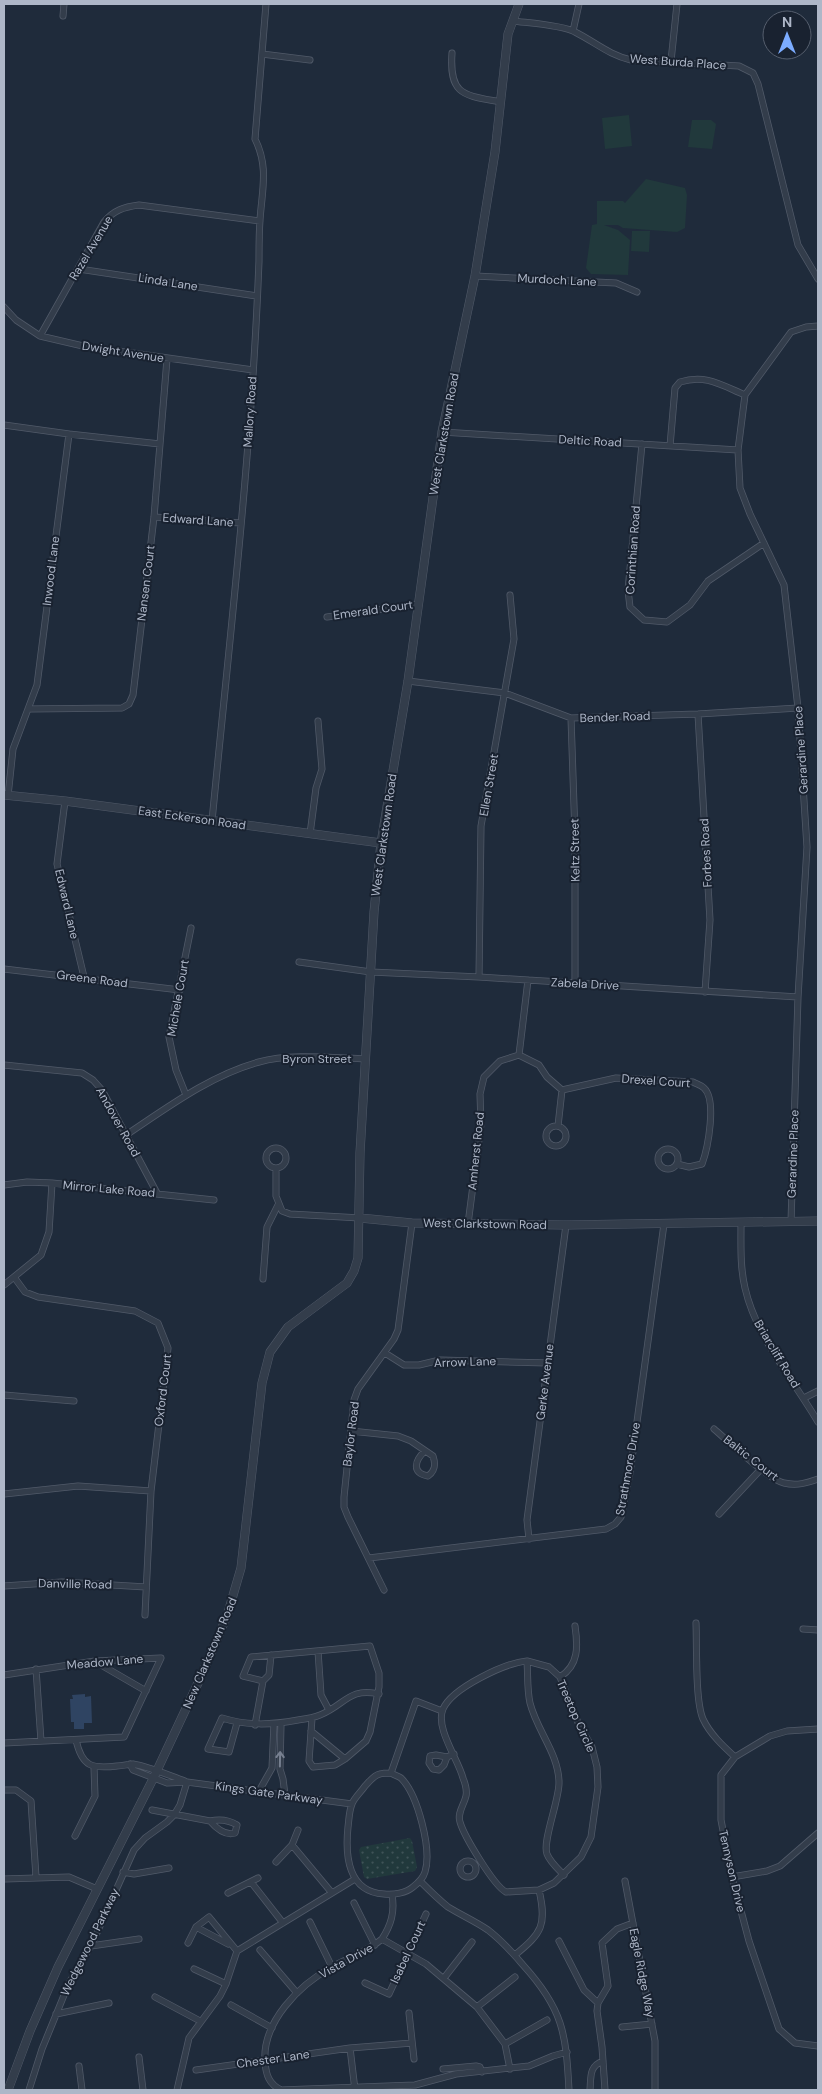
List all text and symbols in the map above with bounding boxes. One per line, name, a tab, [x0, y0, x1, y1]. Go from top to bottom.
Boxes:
north arrow	[762, 10, 812, 60]
text: N	[782, 13, 792, 31]
street label: West Burda Place	[629, 51, 727, 73]
street label: Razel Avenue	[65, 213, 117, 283]
street label: Linda Lane	[137, 269, 199, 295]
street label: Murdoch Lane	[517, 270, 597, 290]
street label: Dwight Avenue	[81, 338, 165, 366]
street label: West Clarkstown Road	[425, 372, 463, 496]
street label: Mallory Road	[240, 376, 260, 448]
street label: Deltic Road	[558, 431, 622, 451]
street label: Corinthian Road	[622, 505, 644, 595]
street label: Edward Lane	[162, 510, 234, 530]
street label: Inwood Lane	[39, 535, 63, 607]
street label: Nansen Court	[133, 544, 159, 622]
street label: Emerald Court	[332, 596, 414, 624]
street label: Gerardine Place	[790, 705, 812, 795]
street label: Bender Road	[579, 708, 651, 726]
street label: Ellen Street	[476, 752, 502, 817]
street label: West Clarkstown Road	[367, 773, 401, 897]
street label: East Eckerson Road	[137, 803, 247, 833]
street label: Keltz Street	[566, 818, 584, 882]
street label: Forbes Road	[696, 818, 716, 888]
street label: Edward Lane	[51, 867, 83, 941]
street label: Michele Court	[163, 958, 193, 1038]
street label: Greene Road	[55, 967, 129, 991]
street label: Zabela Drive	[551, 974, 620, 994]
street label: Byron Street	[282, 1051, 352, 1067]
street label: Drexel Court	[621, 1071, 691, 1091]
street label: Andover Road	[92, 1084, 144, 1160]
street label: Gerardine Place	[783, 1109, 803, 1198]
street label: Amherst Road	[464, 1111, 488, 1191]
street label: Mirror Lake Road	[62, 1177, 156, 1201]
street label: West Clarkstown Road	[423, 1215, 547, 1233]
street label: Briarcliff Road	[750, 1317, 804, 1391]
street label: Gerke Avenue	[532, 1343, 558, 1421]
street label: Oxford Court	[151, 1353, 175, 1427]
street label: Arrow Lane	[434, 1353, 497, 1371]
street label: Baylor Road	[339, 1400, 363, 1468]
street label: Strathmore Drive	[612, 1421, 644, 1517]
street label: Baltic Court	[720, 1431, 782, 1485]
street label: Danville Road	[38, 1575, 112, 1593]
street label: New Clarkstown Road	[179, 1595, 241, 1711]
street label: Meadow Lane	[66, 1651, 144, 1673]
street label: Treetop Circle	[553, 1677, 599, 1755]
one-way arrow	[275, 1752, 285, 1768]
street label: Kings Gate Parkway	[214, 1778, 324, 1809]
street label: Tennyson Drive	[715, 1828, 749, 1914]
street label: Wedgewood Parkway	[57, 1885, 123, 1999]
street label: Isabel Court	[387, 1918, 430, 1986]
street label: Eagle Ridge Way	[625, 1927, 659, 2019]
street label: Vista Drive	[316, 1939, 376, 1982]
street label: Chester Lane	[235, 2046, 311, 2072]

